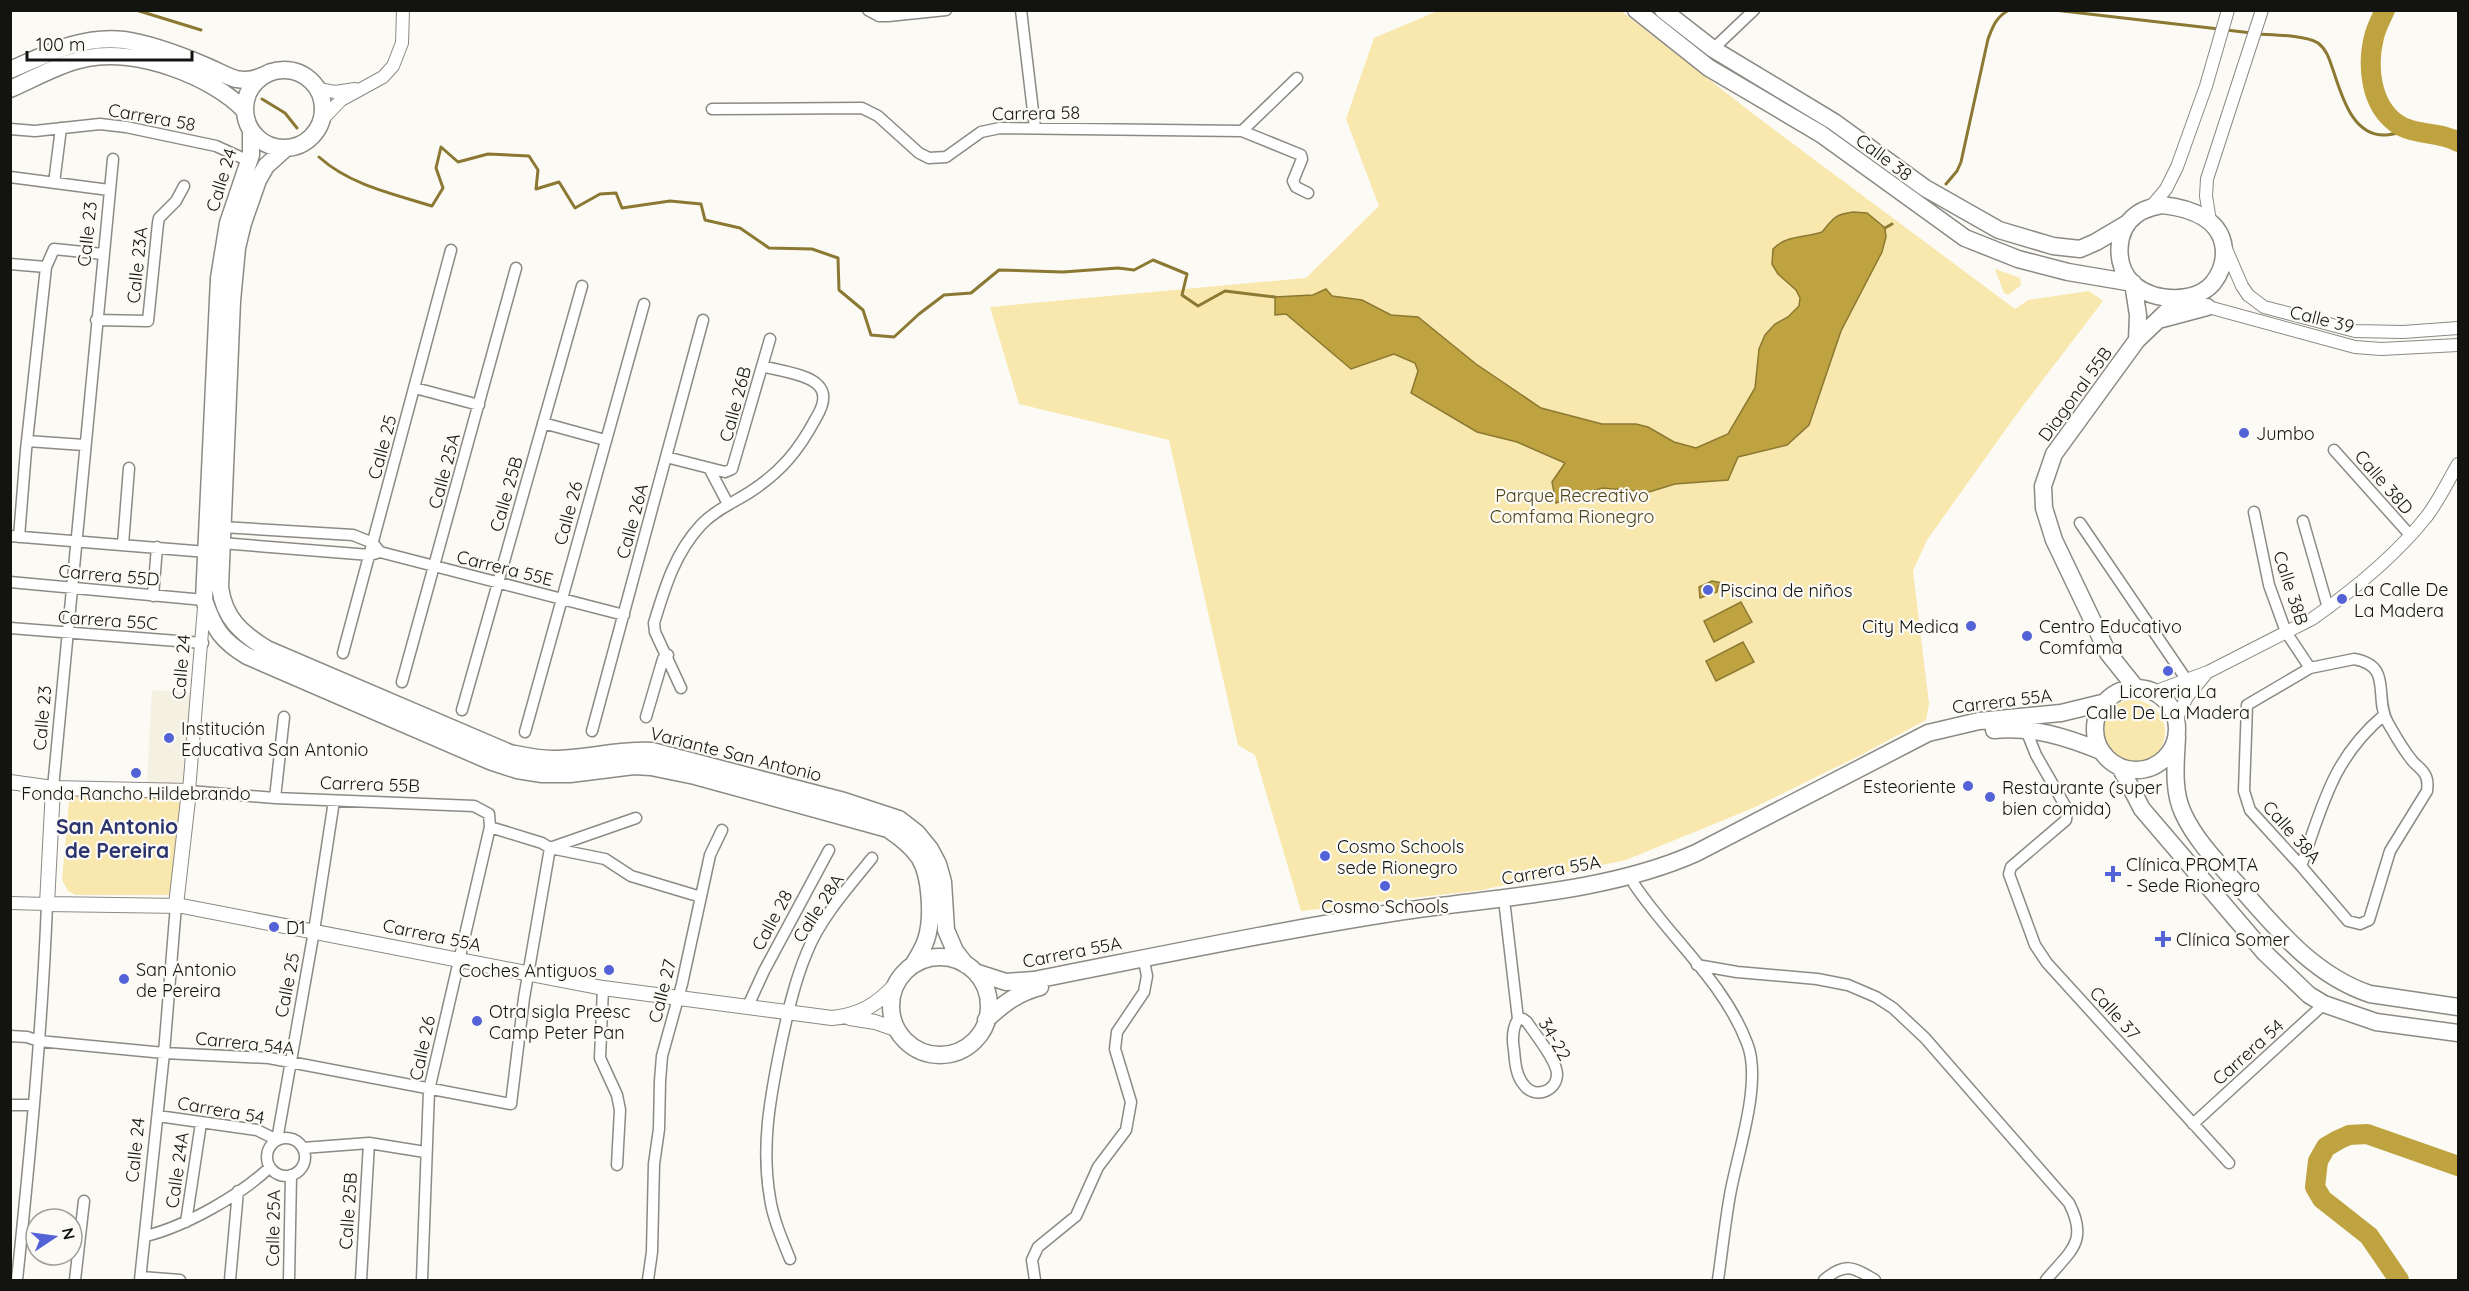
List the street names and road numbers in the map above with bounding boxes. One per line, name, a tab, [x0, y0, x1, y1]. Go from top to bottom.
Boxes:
street label: Carrera 58	[106, 98, 198, 136]
street label: Carrera 58	[992, 101, 1080, 125]
street label: Calle 38	[1851, 128, 1917, 186]
street label: Calle 24	[200, 146, 242, 214]
street label: Calle 23	[72, 200, 102, 268]
street label: Calle 23A	[122, 225, 152, 304]
street label: Calle 39	[2288, 300, 2356, 338]
street label: Diagonal 55B	[2033, 342, 2117, 446]
street label: Calle 26B	[714, 364, 756, 444]
street label: Calle 25	[362, 412, 402, 482]
street label: Calle 25A	[423, 430, 465, 511]
street label: Calle 38D	[2350, 445, 2418, 519]
street label: Calle 25B	[484, 454, 528, 534]
street label: Calle 26	[548, 478, 588, 548]
street label: Calle 26A	[611, 480, 653, 561]
street label: Carrera 55E	[454, 545, 556, 591]
street label: Calle 38B	[2268, 548, 2314, 628]
street label: Carrera 55D	[57, 559, 161, 591]
street label: Carrera 55C	[57, 605, 159, 635]
street label: Calle 24	[167, 634, 195, 700]
street label: Carrera 55A	[1951, 683, 2053, 719]
street label: Calle 23	[28, 684, 56, 752]
street label: Variante San Antonio	[648, 722, 824, 786]
street label: Carrera 55B	[320, 771, 420, 797]
street label: Calle 38A	[2258, 796, 2326, 868]
street label: Carrera 55A	[1500, 850, 1603, 890]
street label: Calle 28A	[787, 869, 849, 947]
street label: Calle 28	[746, 886, 798, 954]
street label: Carrera 55A	[381, 913, 484, 957]
street label: Carrera 55A	[1021, 931, 1124, 973]
street label: Calle 25	[269, 951, 305, 1019]
street label: Calle 27	[643, 957, 681, 1025]
street label: Calle 37	[2085, 981, 2145, 1045]
street label: Calle 26	[404, 1013, 440, 1082]
street label: 34-22	[1534, 1013, 1576, 1065]
street label: Carrera 54	[2208, 1014, 2288, 1090]
street label: Carrera 54A	[194, 1026, 296, 1060]
street label: Carrera 54	[176, 1091, 266, 1129]
street label: Calle 24	[120, 1116, 150, 1184]
street label: Calle 24A	[160, 1130, 194, 1210]
street label: Calle 25B	[334, 1172, 362, 1250]
street label: Calle 25A	[261, 1189, 285, 1267]

